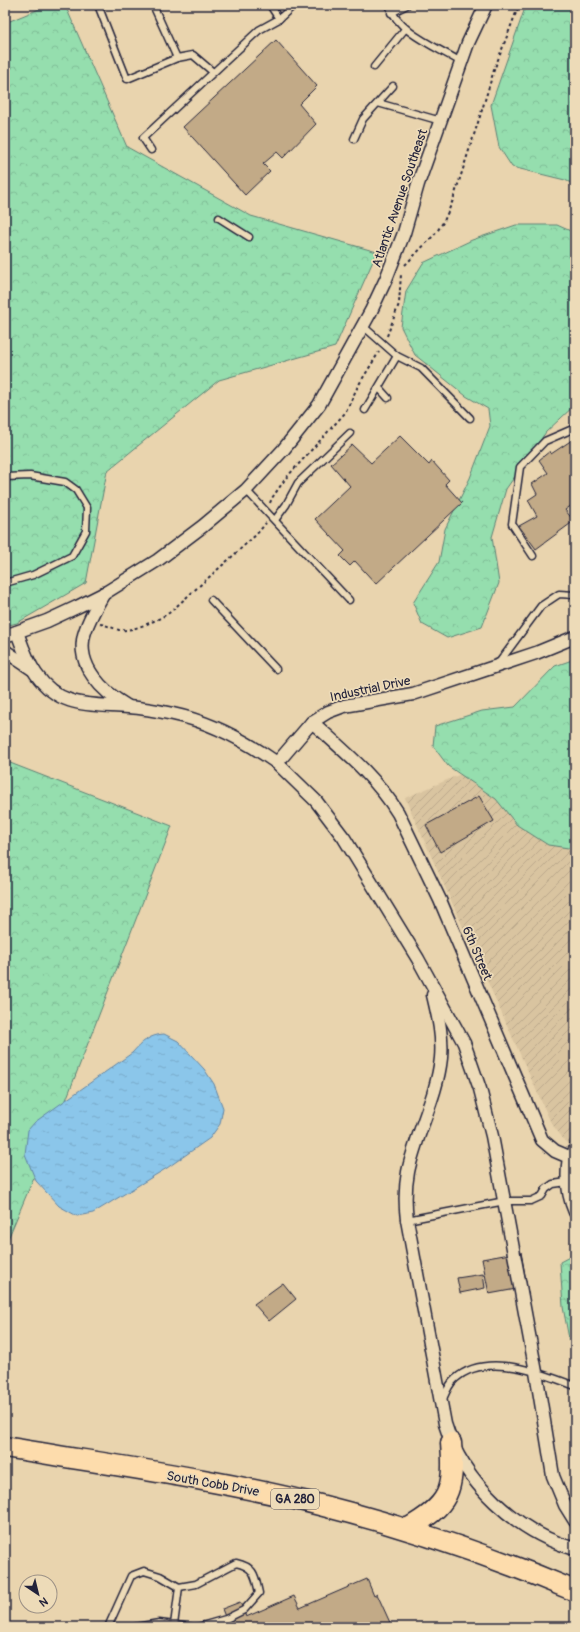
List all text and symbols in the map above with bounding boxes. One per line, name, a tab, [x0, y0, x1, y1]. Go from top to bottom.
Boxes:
street label: Atlantic Avenue Southeast	[369, 126, 431, 270]
street label: Industrial Drive	[329, 673, 412, 705]
street label: 6th Street	[459, 924, 496, 983]
street label: South Cobb Drive	[165, 1468, 261, 1500]
road number: GA 280	[271, 1489, 319, 1509]
north arrow	[18, 1574, 58, 1614]
text: N	[36, 1594, 50, 1610]

